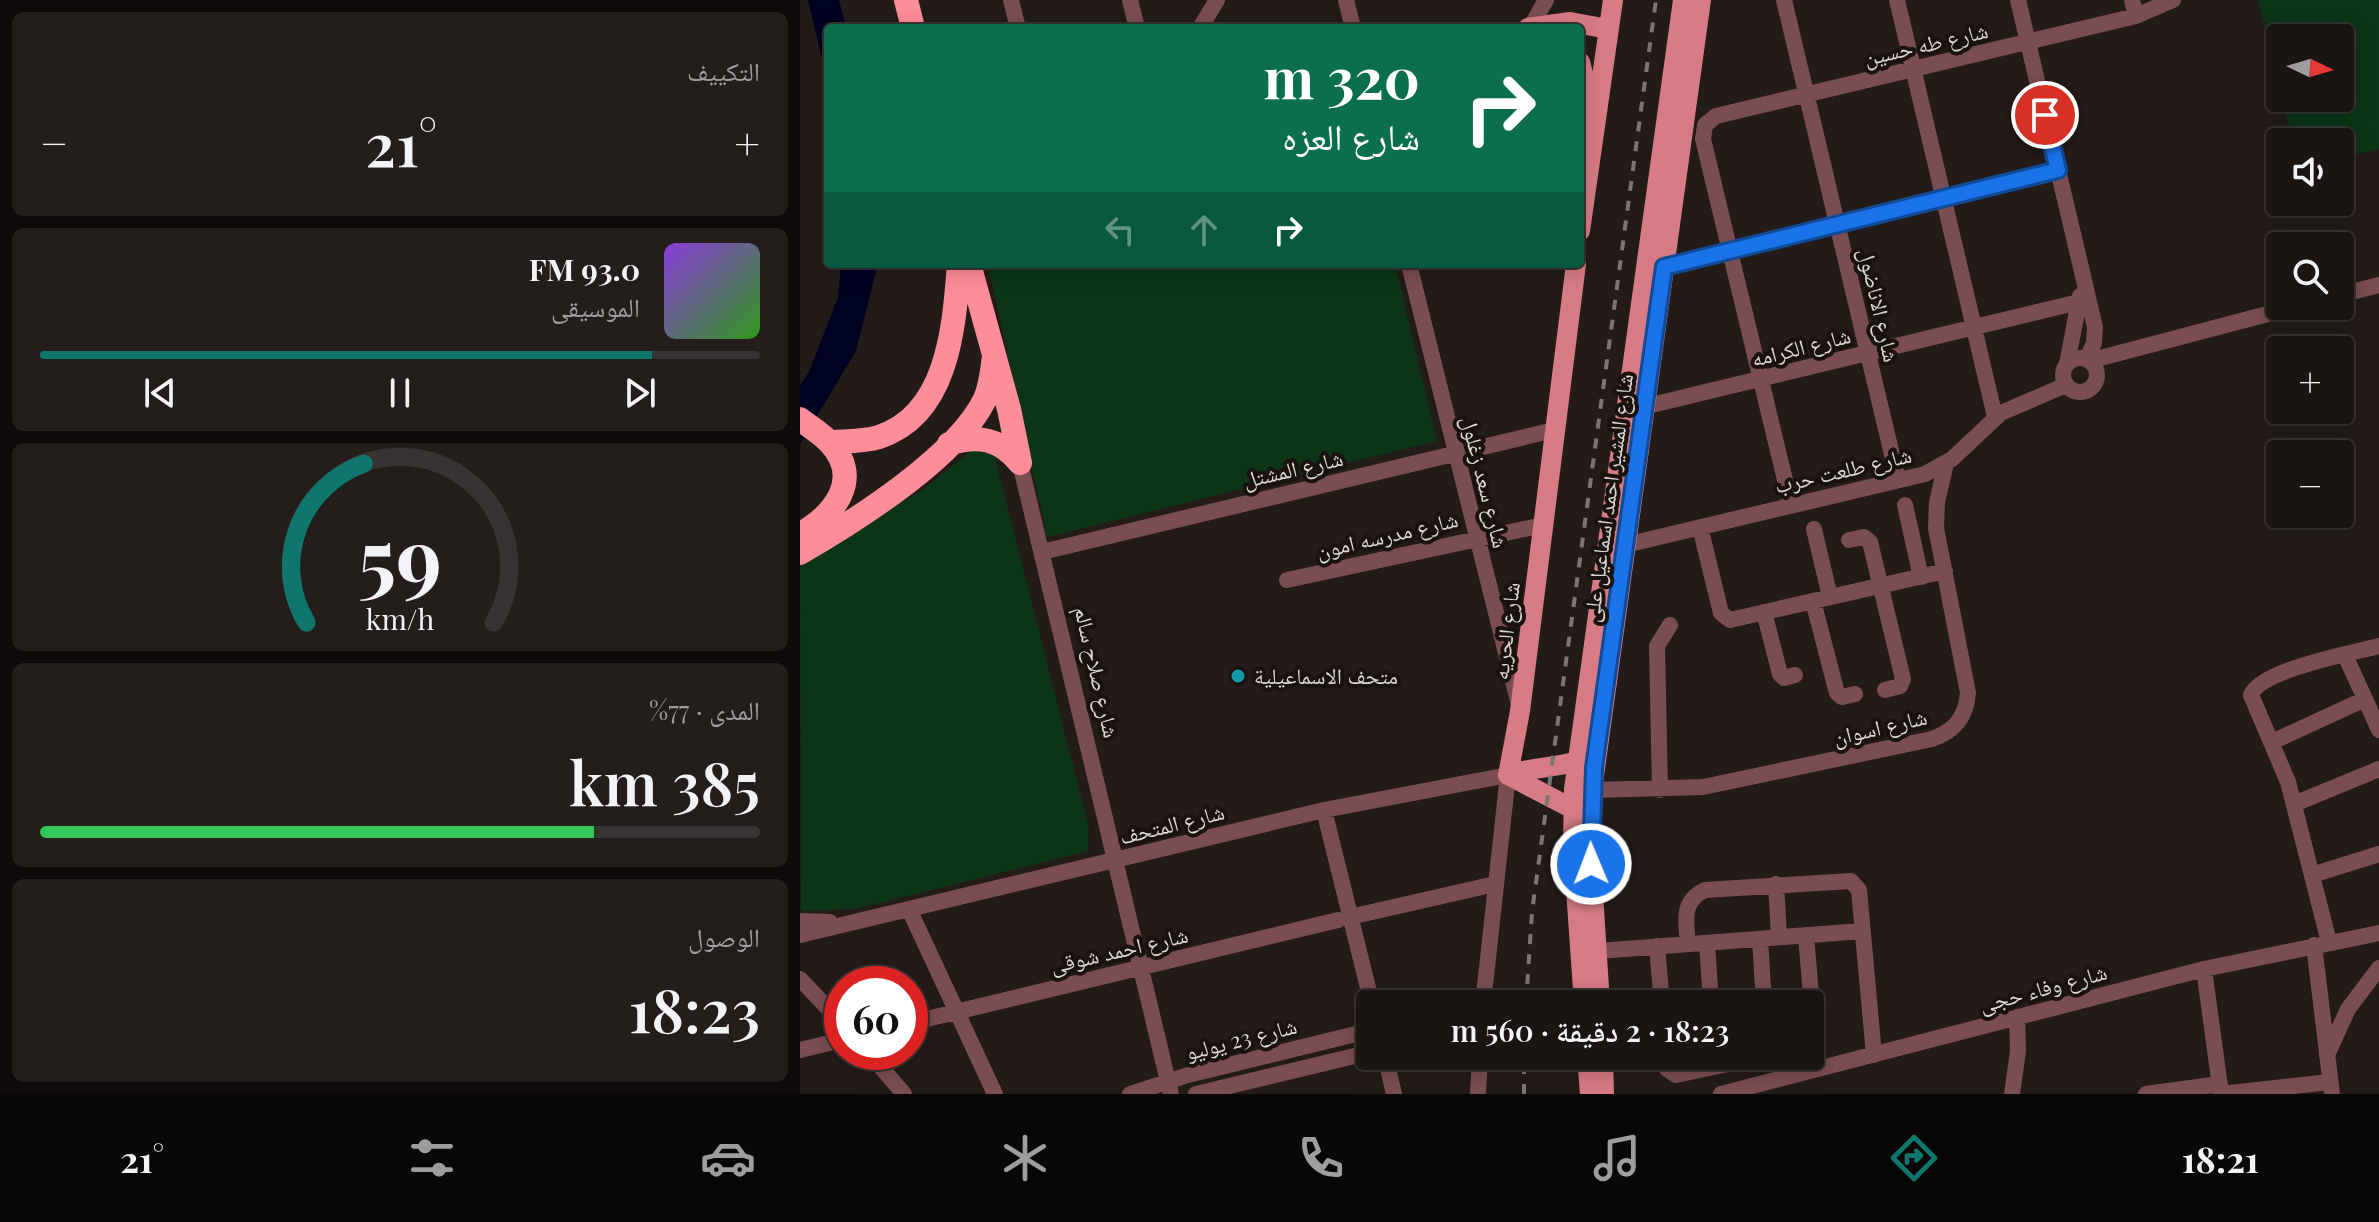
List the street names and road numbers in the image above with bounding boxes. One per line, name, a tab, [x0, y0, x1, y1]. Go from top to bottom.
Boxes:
street label: شارع طه حسين	[1861, 14, 1991, 72]
street label: شارع الاناضول	[1852, 245, 1908, 365]
street label: شارع الكرامه	[1748, 319, 1854, 373]
street label: شارع المشير احمد اسماعيل على	[1575, 372, 1639, 624]
street label: شارع سعد زغلول	[1455, 413, 1517, 551]
street label: شارع طلعت حرب	[1771, 439, 1914, 499]
street label: شارع المشتل	[1240, 442, 1346, 494]
street label: شارع مدرسه امون	[1313, 503, 1461, 565]
street label: شارع الحريه	[1484, 580, 1526, 681]
street label: شارع صلاح سالم	[1067, 603, 1128, 741]
street label: شارع اسوان	[1830, 701, 1930, 751]
street label: شارع المتحف	[1116, 796, 1227, 851]
street label: شارع احمد شوقى	[1047, 919, 1191, 979]
street label: شارع وفاء حجى	[1975, 956, 2110, 1019]
street label: شارع 23 يوليو	[1182, 1010, 1300, 1066]

